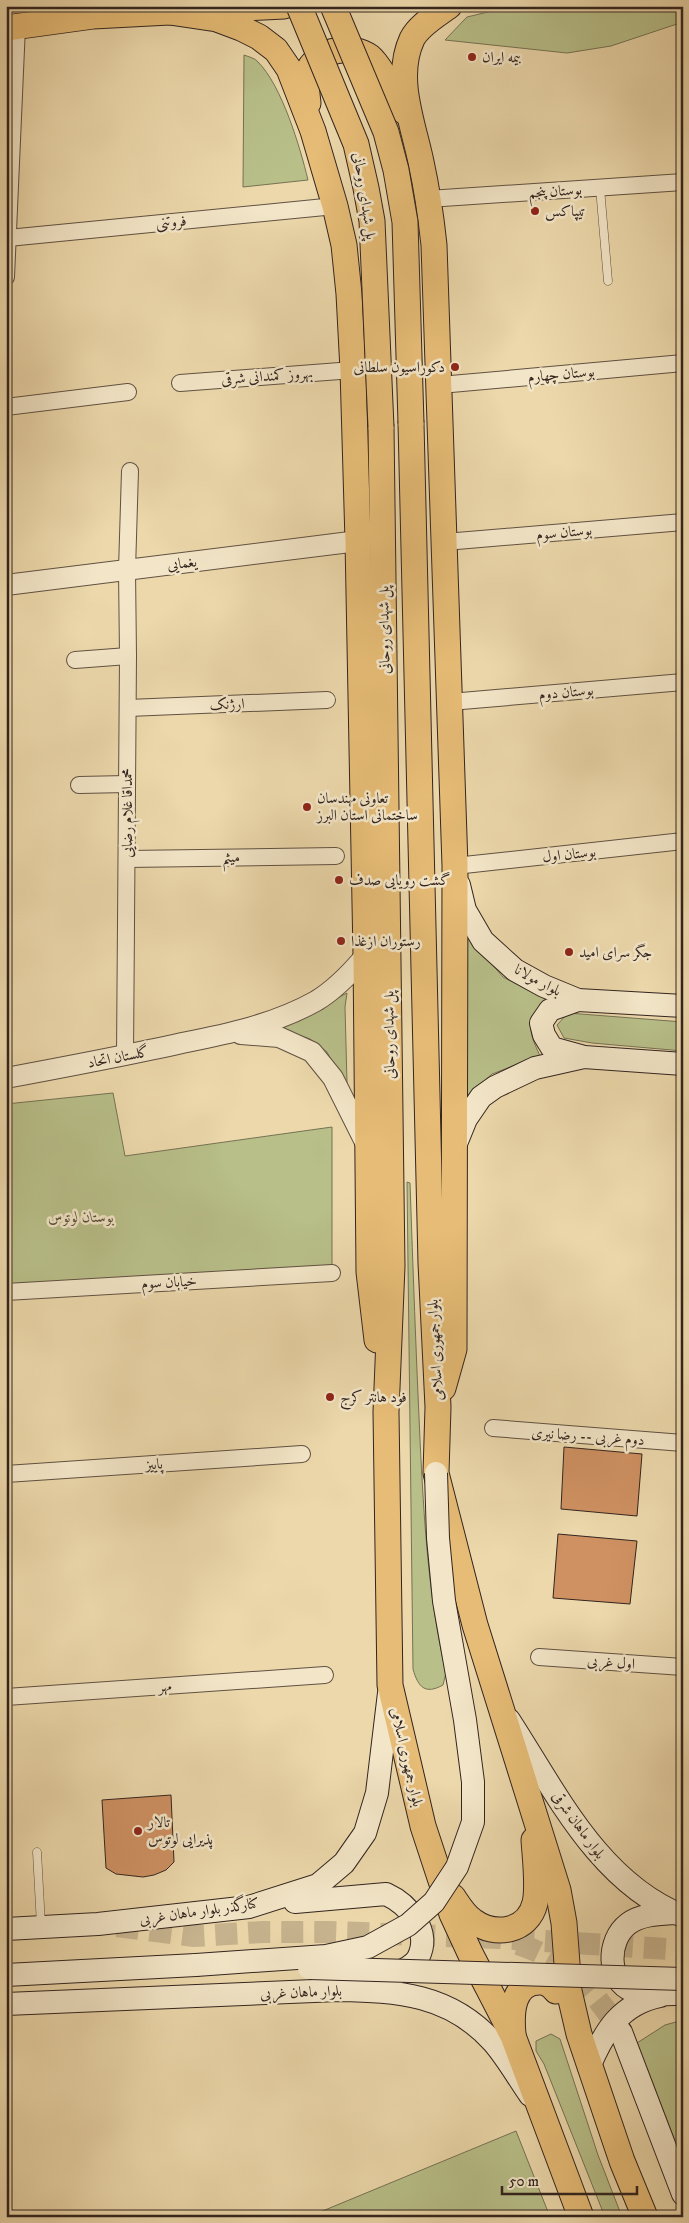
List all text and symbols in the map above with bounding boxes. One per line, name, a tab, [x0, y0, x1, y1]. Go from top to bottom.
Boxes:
place label: بیمه ایران	[482, 48, 521, 67]
marker: بیمه ایران	[466, 51, 478, 63]
street label: پل شهدای روحانی	[347, 151, 381, 242]
street label: بوستان پنجم	[528, 180, 583, 207]
place label: تیپاکس	[545, 202, 586, 221]
marker: تیپاکس	[529, 205, 541, 217]
street label: فروتنی	[155, 211, 187, 234]
place label: دکوراسیون سلطانی	[354, 358, 445, 377]
marker: دکوراسیون سلطانی	[449, 361, 461, 373]
street label: بوستان چهارم	[527, 362, 596, 390]
street label: بهروز کمندانی شرقی	[220, 364, 314, 389]
street label: بوستان سوم	[535, 521, 593, 547]
street label: یغمایی	[166, 552, 199, 575]
street label: پل شهدای روحانی	[374, 585, 396, 674]
street label: بوستان دوم	[538, 681, 595, 707]
street label: ارژنک	[209, 694, 245, 715]
street label: محمداقا غلام رضایی	[118, 768, 140, 858]
place label: تعاونی مهندسان ساختمانی استان البرز	[315, 789, 418, 825]
marker: تعاونی مهندسان ساختمانی استان البرز	[301, 801, 313, 813]
street label: بوستان اول	[541, 842, 597, 867]
street label: میثم	[222, 848, 240, 872]
place label: گشت رویایی صدف	[349, 871, 450, 890]
marker: گشت رویایی صدف	[333, 874, 345, 886]
place label: رستوران ازغذا	[351, 932, 421, 951]
marker: رستوران ازغذا	[335, 935, 347, 947]
place label: جگر سرای امید	[579, 943, 652, 962]
marker: جگر سرای امید	[563, 946, 575, 958]
street label: بلوار مولانا	[511, 960, 565, 1001]
street label: پل شهدای روحانی	[379, 990, 401, 1079]
street label: گلستان اتحاد	[86, 1042, 150, 1073]
park label: بوستان لوتوس	[48, 1208, 114, 1227]
street label: خیابان سوم	[141, 1272, 197, 1296]
street label: بلوار جمهوری اسلامی	[423, 1299, 448, 1401]
place label: فود هانتر کرج	[340, 1388, 407, 1410]
marker: فود هانتر کرج	[324, 1391, 336, 1403]
street label: دوم غربی -- رضا نیری	[530, 1423, 645, 1453]
street label: پاییز	[143, 1454, 165, 1476]
street label: اول غربی	[586, 1651, 636, 1675]
street label: مهر	[156, 1677, 172, 1697]
street label: بلوار جمهوری اسلامی	[386, 1705, 427, 1809]
street label: بلوار ماهان شرقی	[548, 1788, 610, 1863]
place label: تالار پذیرایی لوتوس	[146, 1813, 213, 1850]
marker: تالار پذیرایی لوتوس	[132, 1825, 144, 1837]
street label: کنارگذر بلوار ماهان غربی	[138, 1892, 260, 1930]
street label: بلوار ماهان غربی	[260, 1982, 342, 2004]
scale bar	[502, 2163, 636, 2195]
text: 50 m	[509, 2172, 539, 2191]

